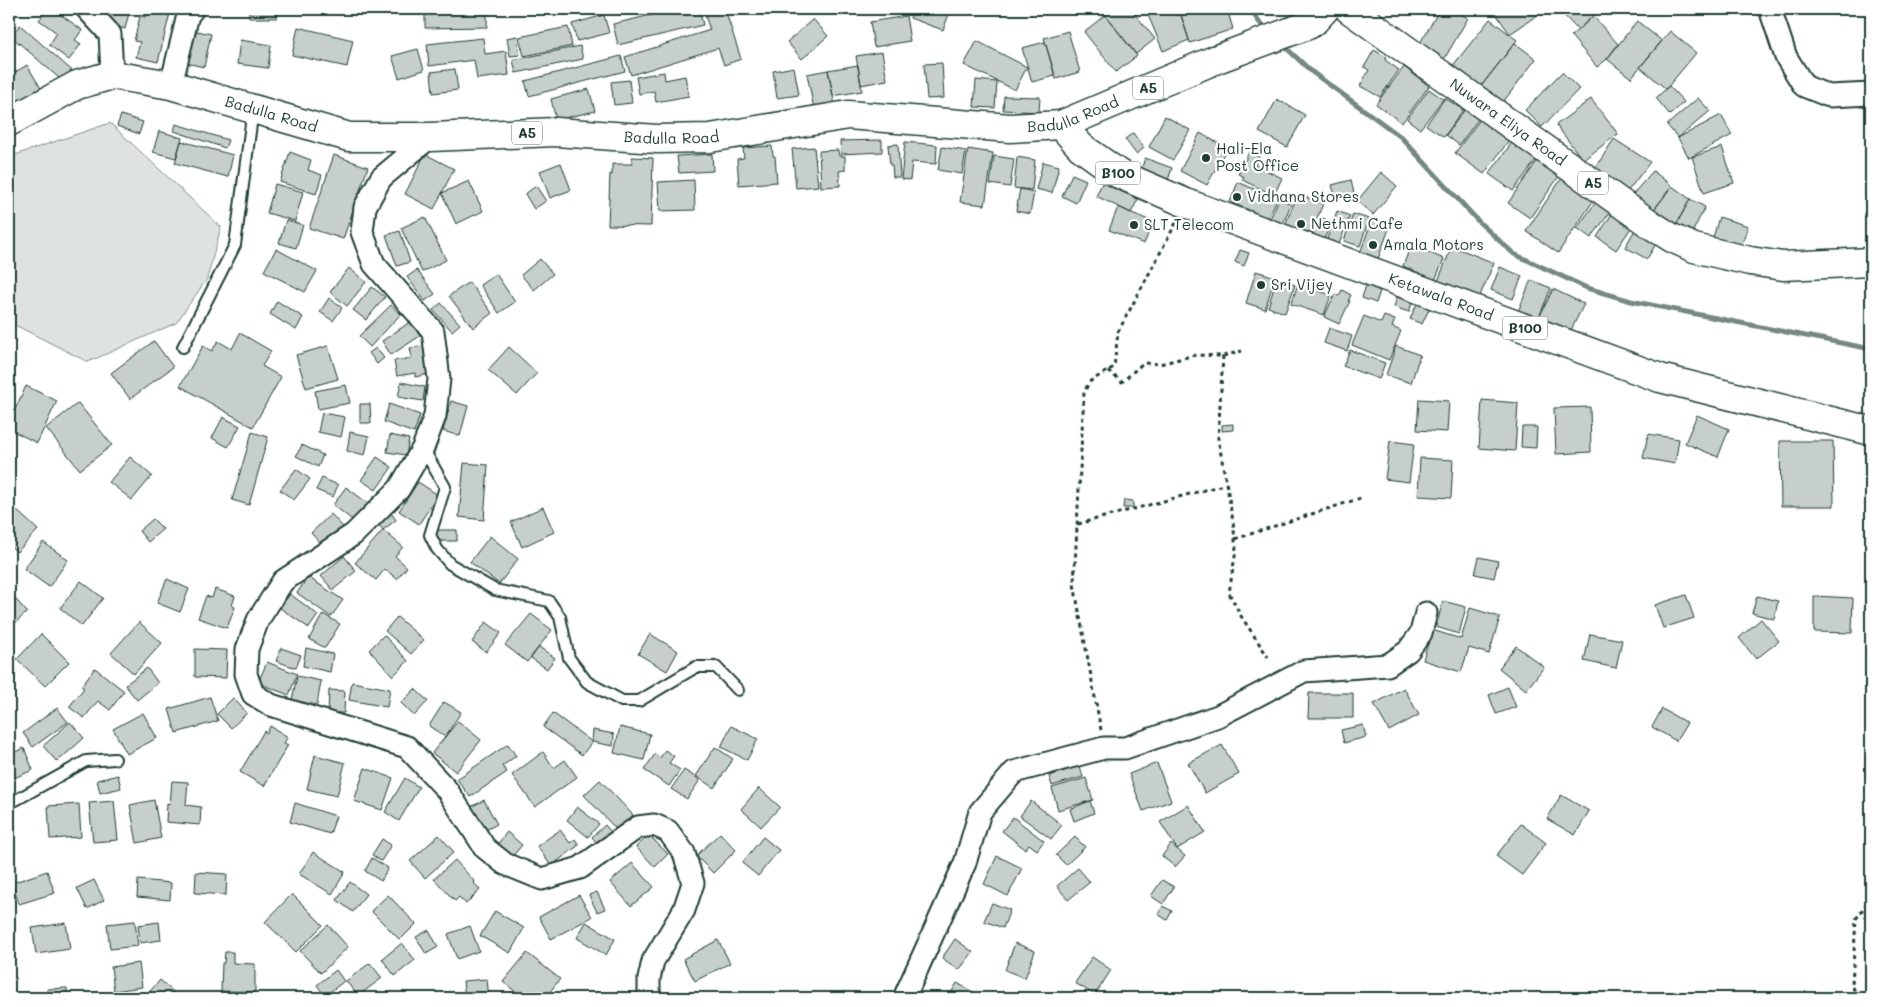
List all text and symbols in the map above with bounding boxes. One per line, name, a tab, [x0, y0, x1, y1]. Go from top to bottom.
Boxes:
street label: Nuwara Eliya Road	[1446, 73, 1570, 170]
road number: A5	[1133, 76, 1163, 100]
street label: Badulla Road	[223, 90, 320, 136]
street label: Badulla Road	[1027, 91, 1121, 136]
road number: A5	[512, 122, 542, 144]
street label: Badulla Road	[623, 126, 721, 148]
place label: Hali-Ela Post Office	[1216, 138, 1299, 175]
marker: Hali-Ela Post Office	[1200, 152, 1212, 164]
road number: B100	[1096, 162, 1140, 184]
road number: A5	[1578, 172, 1608, 194]
place label: Vidhana Stores	[1247, 186, 1359, 206]
marker: Vidhana Stores	[1231, 191, 1243, 203]
place label: Nethmi Cafe	[1311, 213, 1403, 233]
place label: SLT Telecom	[1144, 214, 1234, 234]
marker: Nethmi Cafe	[1295, 218, 1307, 230]
marker: SLT Telecom	[1128, 219, 1140, 231]
place label: Amala Motors	[1383, 234, 1484, 254]
marker: Amala Motors	[1367, 239, 1379, 251]
street label: Ketawala Road	[1386, 268, 1497, 325]
place label: Sri Vijey	[1271, 274, 1333, 294]
marker: Sri Vijey	[1255, 279, 1267, 291]
road number: B100	[1502, 316, 1548, 339]

